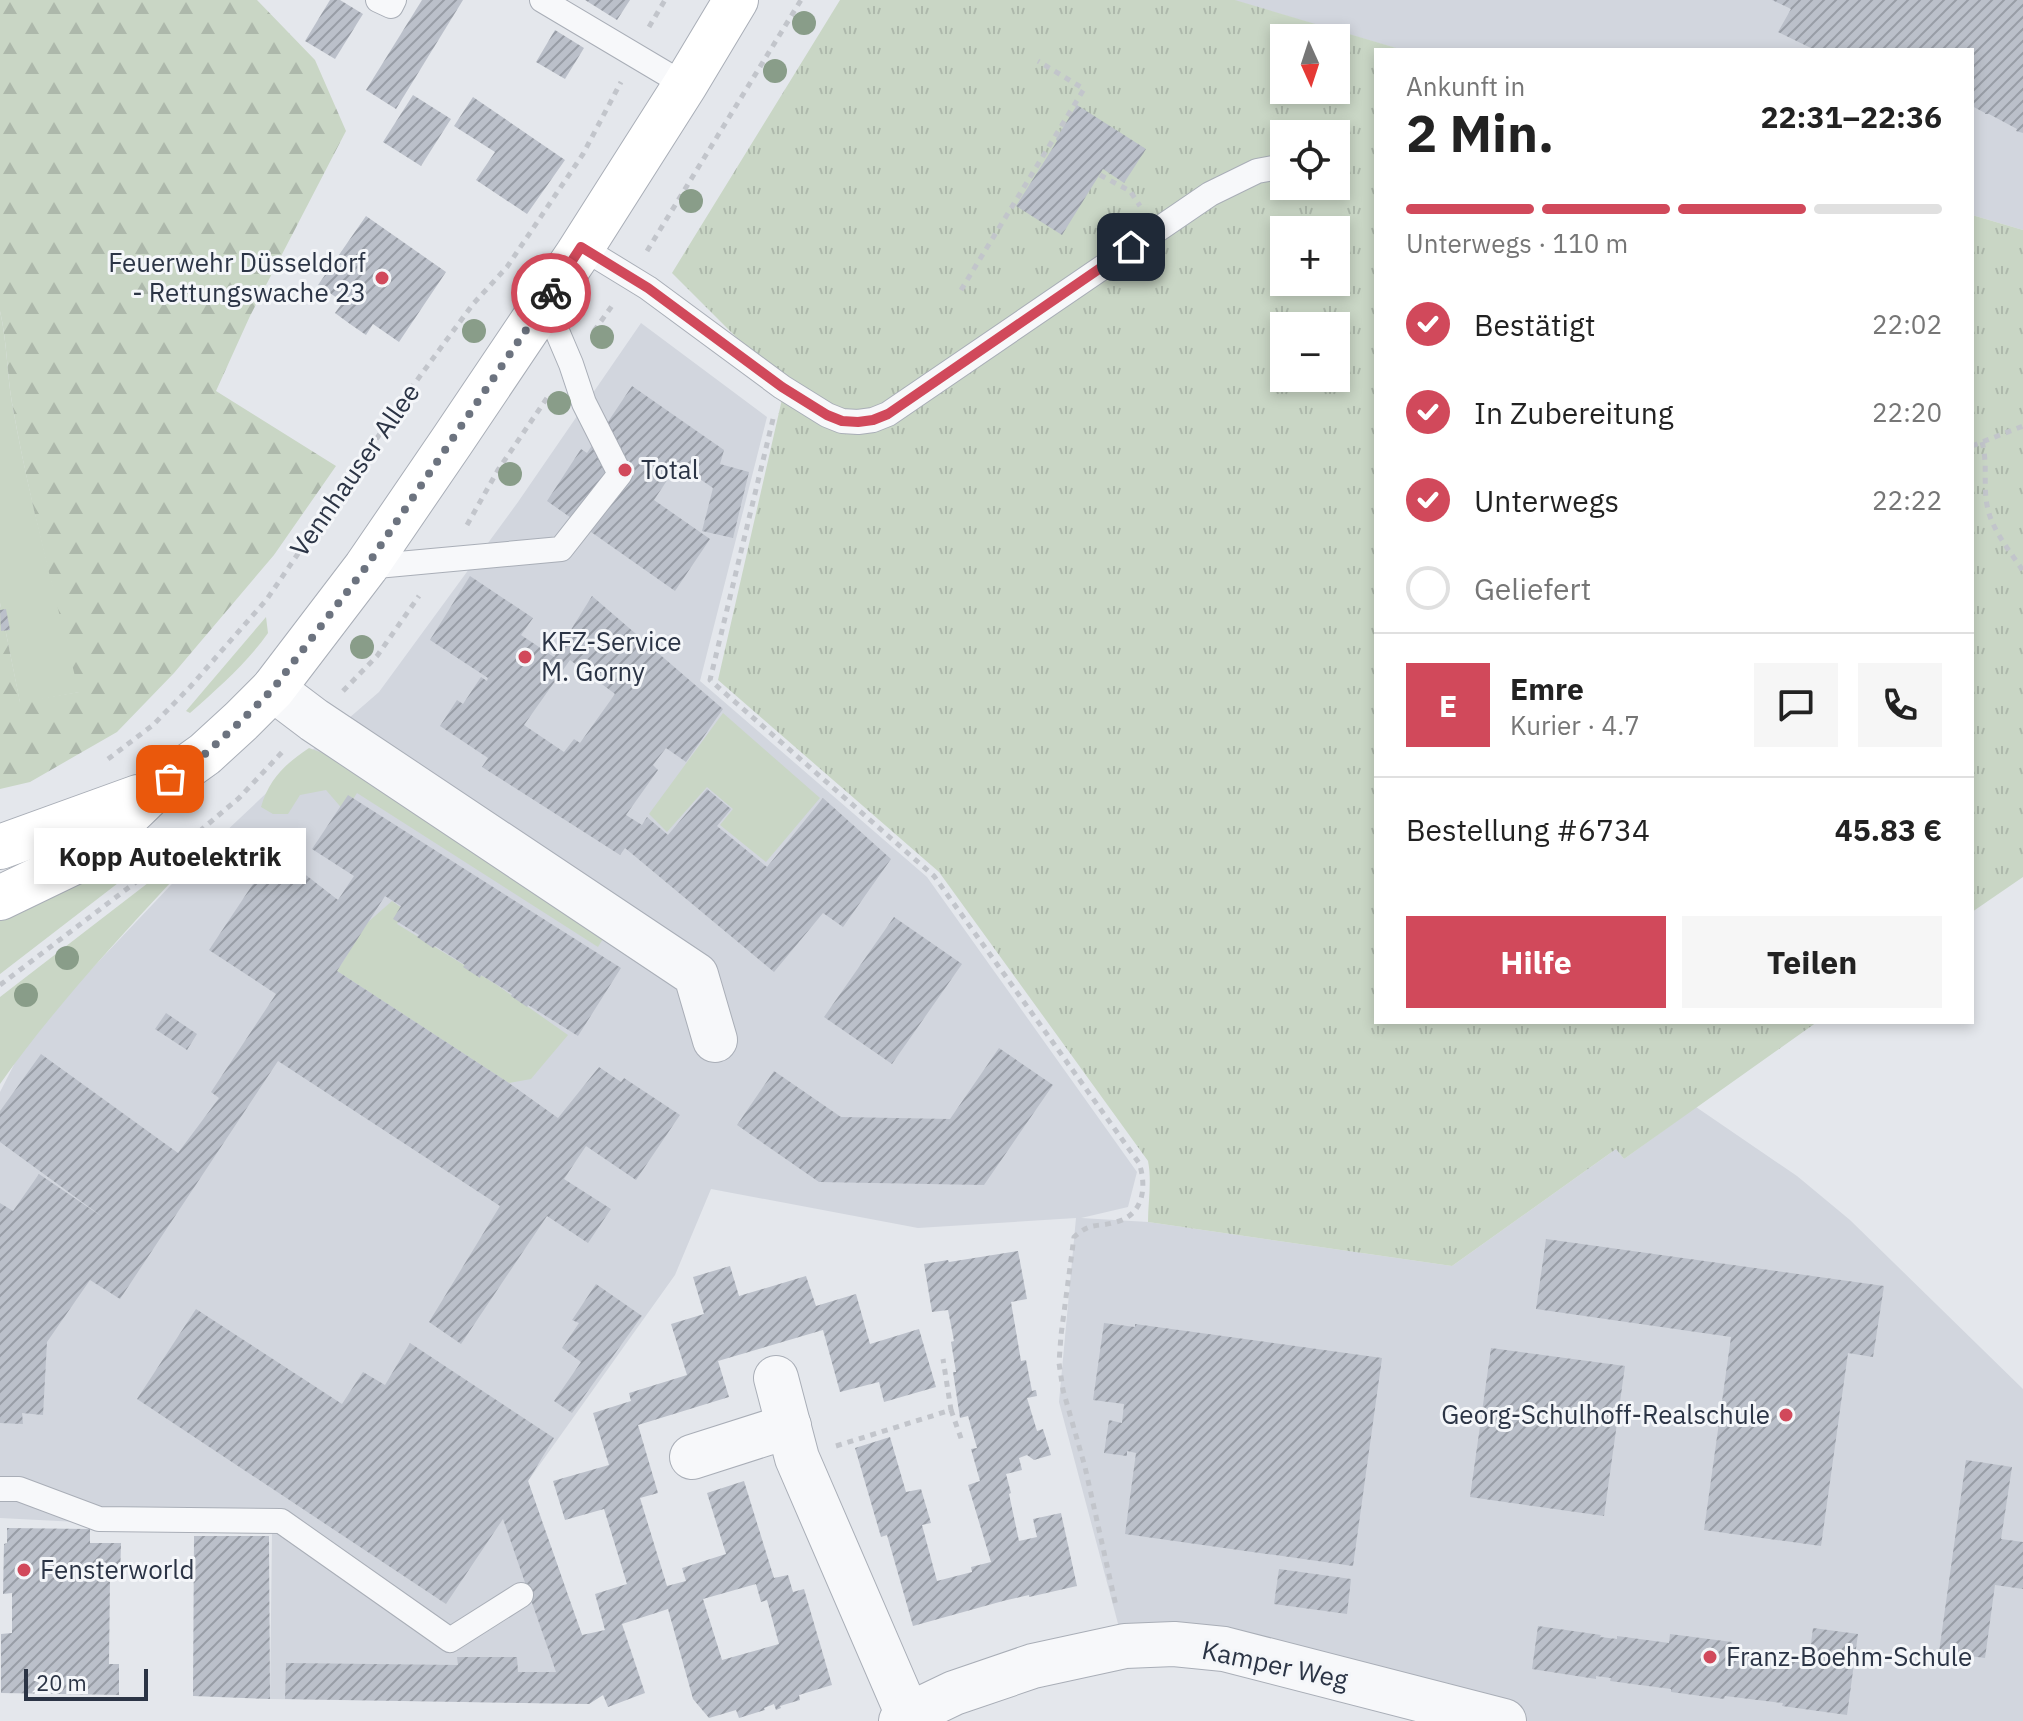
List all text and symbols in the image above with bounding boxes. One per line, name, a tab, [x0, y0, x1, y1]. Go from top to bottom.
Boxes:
north arrow	[1270, 24, 1350, 104]
map controls	[1270, 24, 1350, 392]
text: Ankunft in	[1406, 69, 1525, 103]
text: 22:31–22:36	[1761, 97, 1942, 136]
text: 2 Min.	[1406, 99, 1554, 166]
button: locate	[1270, 120, 1350, 200]
pin	[1097, 213, 1165, 281]
button: +	[1270, 216, 1350, 296]
icon: home	[1109, 225, 1153, 269]
text: Unterwegs · 110 m	[1406, 226, 1628, 260]
place label: Feuerwehr Düsseldorf - Rettungswache 23	[108, 245, 366, 309]
courier	[511, 253, 591, 333]
marker: Feuerwehr Düsseldorf - Rettungswache 23	[373, 269, 391, 287]
icon: bike	[529, 271, 573, 315]
icon: check	[1406, 302, 1450, 346]
text: Bestätigt	[1474, 305, 1595, 344]
text: 22:02	[1872, 307, 1942, 341]
button: −	[1270, 312, 1350, 392]
street label: Vennhauser Allee	[282, 376, 427, 563]
icon: check	[1406, 390, 1450, 434]
text: In Zubereitung	[1474, 393, 1674, 432]
text: 22:20	[1872, 395, 1942, 429]
place label: Total	[641, 452, 699, 486]
marker: Total	[616, 461, 634, 479]
icon: check	[1406, 478, 1450, 522]
text: Unterwegs	[1474, 481, 1619, 520]
text: 22:22	[1872, 483, 1942, 517]
text: Geliefert	[1474, 569, 1591, 608]
place label: KFZ-Service M. Gorny	[541, 624, 682, 688]
marker: KFZ-Service M. Gorny	[516, 648, 534, 666]
button: chat	[1754, 663, 1838, 747]
button: phone	[1858, 663, 1942, 747]
text: Emre	[1510, 669, 1584, 708]
text: E	[1439, 686, 1457, 725]
text: Kurier · 4.7	[1510, 708, 1640, 742]
pin	[136, 745, 204, 813]
icon: bag	[148, 757, 192, 801]
text: Bestellung #6734	[1406, 810, 1650, 849]
text: 45.83 €	[1835, 810, 1942, 849]
callout: Kopp Autoelektrik	[34, 827, 306, 883]
text: Kopp Autoelektrik	[59, 839, 281, 873]
button: Hilfe	[1406, 916, 1666, 1008]
button: Teilen	[1682, 916, 1942, 1008]
place label: Georg-Schulhoff-Realschule	[1441, 1397, 1770, 1431]
marker: Georg-Schulhoff-Realschule	[1777, 1406, 1795, 1424]
place label: Fensterworld	[40, 1552, 194, 1586]
marker: Fensterworld	[15, 1561, 33, 1579]
street label: Kamper Weg	[1199, 1632, 1352, 1696]
place label: Franz-Boehm-Schule	[1726, 1639, 1972, 1673]
marker: Franz-Boehm-Schule	[1701, 1648, 1719, 1666]
scale bar	[24, 1665, 148, 1701]
text: 20 m	[36, 1668, 87, 1697]

